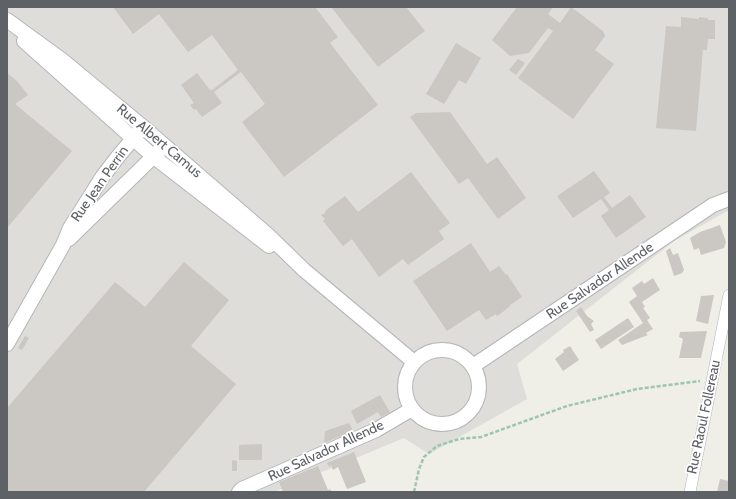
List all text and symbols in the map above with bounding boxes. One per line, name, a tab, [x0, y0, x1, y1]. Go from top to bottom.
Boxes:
street label: Rue Albert Camus	[113, 101, 205, 181]
street label: Rue Jean Perrin	[68, 143, 132, 225]
street label: Rue Salvador Allende	[543, 239, 657, 323]
street label: Rue Raoul Follereau	[684, 358, 724, 476]
street label: Rue Salvador Allende	[266, 417, 386, 485]

